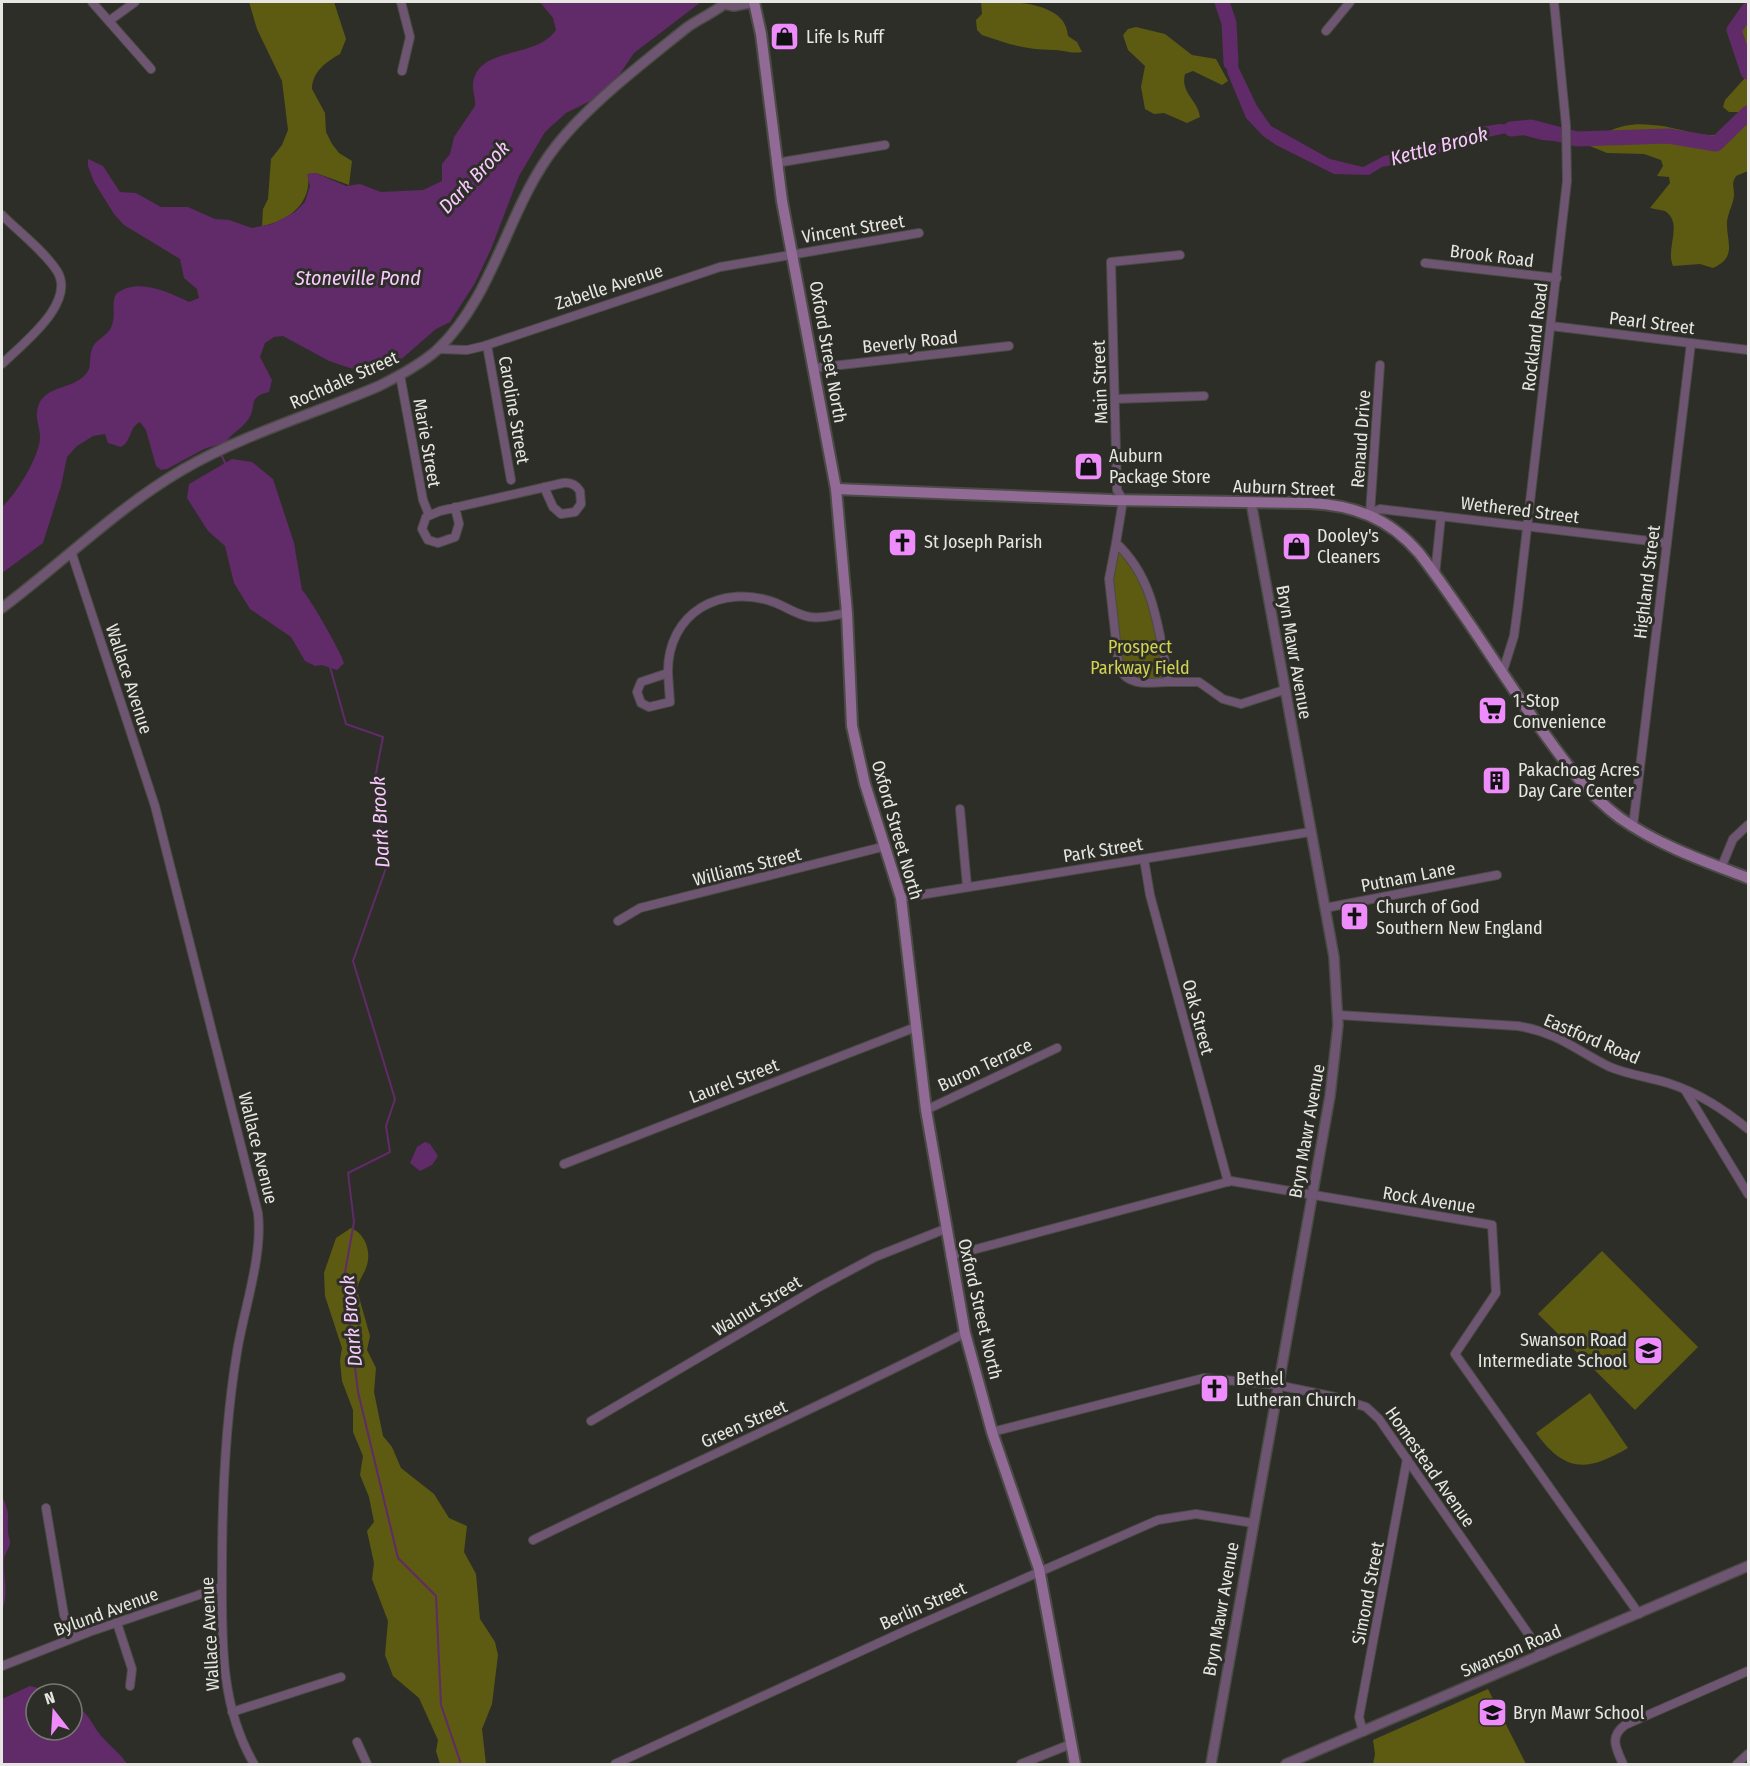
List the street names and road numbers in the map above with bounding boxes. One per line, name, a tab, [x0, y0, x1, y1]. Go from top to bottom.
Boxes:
street label: Vincent Street	[800, 210, 906, 248]
street label: Brook Road	[1449, 240, 1535, 272]
street label: Zabelle Avenue	[552, 259, 666, 315]
street label: Oxford Street North	[805, 279, 851, 425]
street label: Rockland Road	[1517, 281, 1553, 393]
street label: Pearl Street	[1608, 307, 1696, 339]
street label: Beverly Road	[861, 326, 959, 358]
street label: Main Street	[1088, 339, 1112, 424]
street label: Rochdale Street	[286, 346, 402, 414]
street label: Caroline Street	[494, 354, 534, 466]
street label: Renaud Drive	[1347, 389, 1375, 489]
street label: Marie Street	[408, 397, 446, 489]
street label: Auburn Street	[1233, 475, 1336, 501]
street label: Wethered Street	[1459, 492, 1581, 528]
street label: Highland Street	[1629, 524, 1665, 640]
street label: Bryn Mawr Avenue	[1271, 583, 1317, 721]
street label: Wallace Avenue	[101, 621, 157, 737]
street label: Oxford Street North	[867, 758, 927, 902]
street label: Park Street	[1062, 833, 1145, 867]
street label: Williams Street	[691, 843, 804, 891]
street label: Putnam Lane	[1359, 857, 1457, 897]
street label: Oak Street	[1177, 977, 1219, 1057]
street label: Eastford Road	[1541, 1009, 1643, 1069]
street label: Buron Terrace	[934, 1034, 1036, 1096]
street label: Laurel Street	[686, 1054, 782, 1108]
street label: Bryn Mawr Avenue	[1284, 1062, 1330, 1200]
street label: Wallace Avenue	[233, 1090, 283, 1206]
street label: Rock Avenue	[1381, 1182, 1477, 1218]
street label: Oxford Street North	[953, 1236, 1007, 1382]
street label: Walnut Street	[709, 1271, 805, 1341]
street label: Green Street	[698, 1395, 791, 1453]
street label: Homestead Avenue	[1380, 1403, 1480, 1532]
street label: Bryn Mawr Avenue	[1198, 1540, 1244, 1678]
street label: Simond Street	[1347, 1540, 1389, 1646]
street label: Wallace Avenue	[196, 1576, 224, 1692]
street label: Berlin Street	[876, 1577, 970, 1635]
street label: Bylund Avenue	[51, 1583, 161, 1641]
street label: Swanson Road	[1457, 1620, 1565, 1682]

